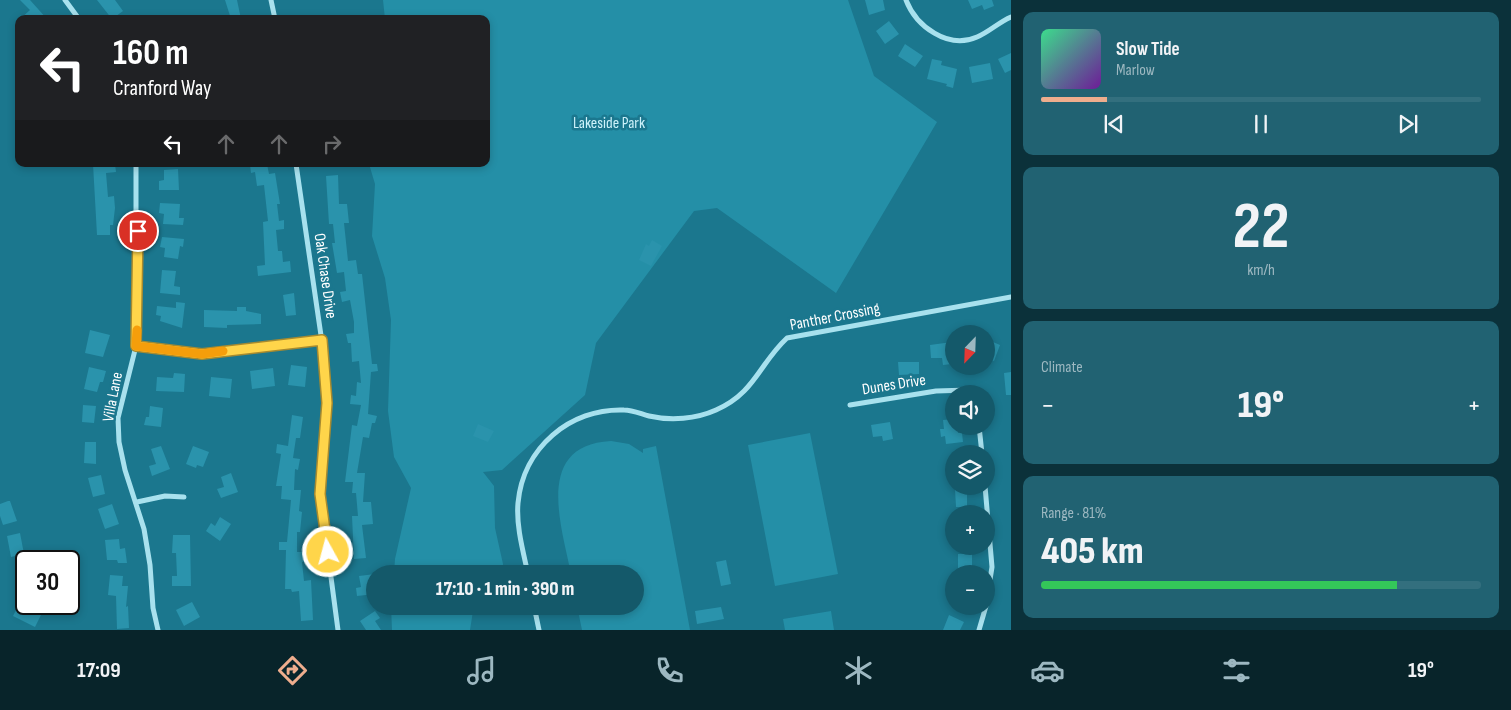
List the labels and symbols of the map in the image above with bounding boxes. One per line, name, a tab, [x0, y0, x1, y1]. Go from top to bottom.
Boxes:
park label: Lakeside Park	[573, 114, 645, 133]
pin	[117, 210, 159, 252]
street label: Oak Chase Drive	[310, 232, 340, 320]
street label: Panther Crossing	[788, 299, 882, 335]
north arrow	[945, 325, 995, 375]
street label: Villa Lane	[99, 371, 127, 423]
street label: Dunes Drive	[861, 371, 927, 399]
position arrow	[301, 525, 353, 577]
speed limit sign: 30	[15, 550, 80, 615]

